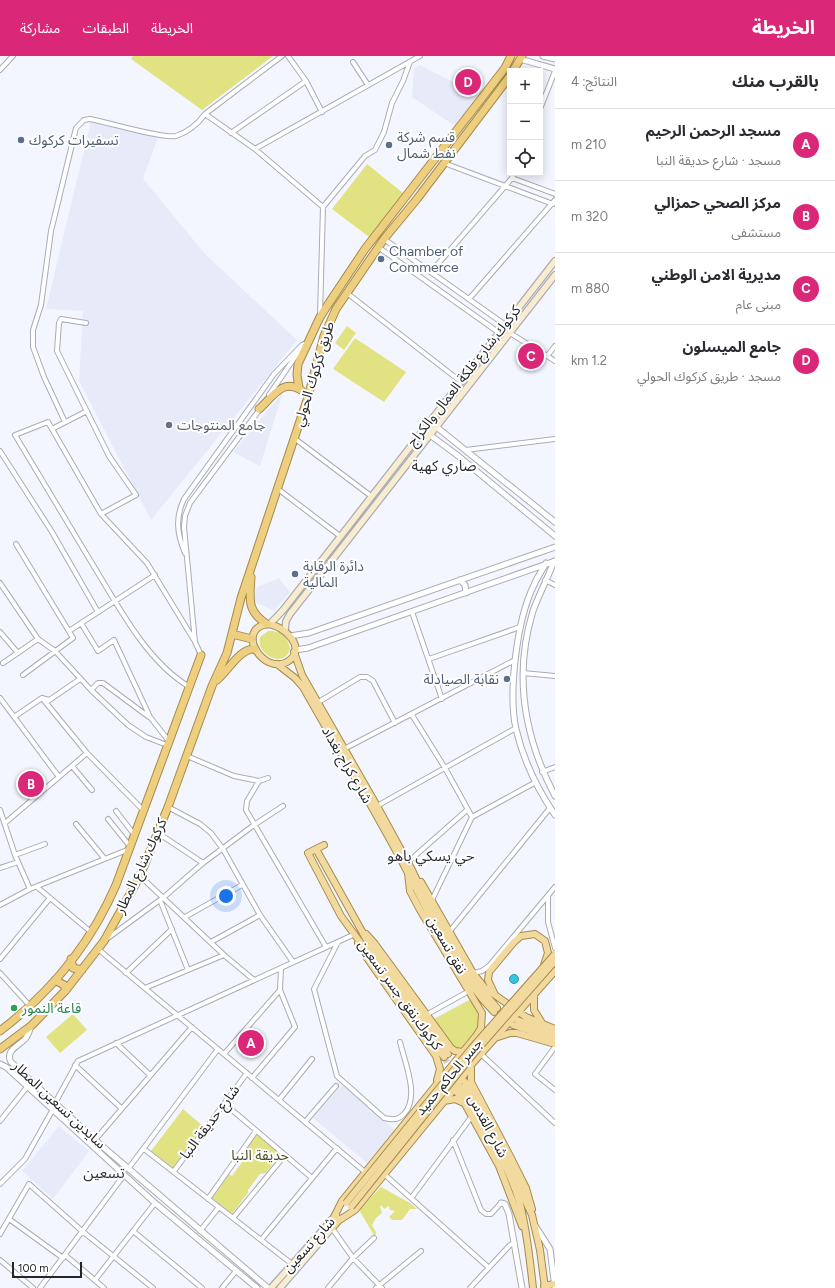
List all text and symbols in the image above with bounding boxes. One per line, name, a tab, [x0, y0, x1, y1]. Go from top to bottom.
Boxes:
text: الخريطة	[752, 16, 815, 39]
text: مشاركة	[20, 20, 60, 37]
text: الطبقات	[82, 20, 129, 37]
text: الخريطة	[151, 20, 193, 37]
pin: D	[455, 67, 481, 97]
map controls	[507, 68, 543, 176]
button: +	[507, 68, 543, 104]
text: بالقرب منك	[732, 71, 819, 91]
text: النتائج: 4	[571, 74, 617, 89]
button: −	[507, 104, 543, 140]
text: مسجد الرحمن الرحيم	[646, 122, 781, 140]
place label: قسم شركة نفط شمال	[397, 129, 456, 162]
place label: تسفيرات كركوك	[29, 132, 119, 149]
marker: تسفيرات كركوك	[16, 135, 26, 145]
text: 210 m	[571, 137, 606, 152]
text: A	[801, 137, 811, 152]
marker: قسم شركة نفط شمال	[384, 140, 394, 150]
button: locate	[507, 140, 543, 176]
text: مسجد · شارع حديقة النبا	[656, 153, 781, 168]
text: مركز الصحي حمزالي	[654, 194, 781, 212]
text: 320 m	[571, 209, 608, 224]
text: B	[802, 209, 810, 224]
text: مستشفى	[731, 225, 781, 240]
place label: Chamber of Commerce	[389, 243, 464, 276]
marker: Chamber of Commerce	[376, 254, 386, 264]
text: مديرية الامن الوطني	[652, 266, 781, 284]
text: 880 m	[571, 281, 610, 296]
text: C	[801, 281, 811, 296]
text: مبنى عام	[736, 297, 781, 312]
street label: كركوك,شارع فلكة العمال والكراج	[404, 302, 526, 451]
street label: طريق كركوك الحولي	[290, 319, 340, 429]
text: جامع الميسلون	[682, 338, 781, 356]
pin: C	[518, 341, 544, 371]
text: 1.2 km	[571, 353, 607, 368]
text: D	[801, 353, 811, 368]
text: مسجد · طريق كركوك الحولي	[637, 369, 781, 384]
place label: جامع المنتوجات	[177, 417, 265, 436]
marker: جامع المنتوجات	[164, 420, 174, 430]
district label: صاري كهية	[411, 457, 477, 477]
place label: دائرة الرقابة المالية	[303, 558, 364, 591]
marker: دائرة الرقابة المالية	[290, 569, 300, 579]
place label: نقابة الصيادلة	[424, 671, 499, 688]
marker: نقابة الصيادلة	[502, 674, 512, 684]
street label: شارع كراج بغداد	[316, 724, 376, 807]
pin: B	[18, 769, 44, 799]
street label: كركوك,شارع المطار	[111, 815, 173, 918]
district label: حي يسكي باهو	[387, 847, 475, 867]
your location	[216, 886, 236, 906]
street label: نفق تسعين	[423, 913, 471, 978]
street label: كركوك,نفق جسر تسعين	[353, 937, 446, 1054]
place label: قاعة النمور	[21, 1000, 81, 1017]
marker: قاعة النمور	[9, 1003, 19, 1013]
pin: A	[238, 1028, 264, 1058]
street label: جسر الحاكم حميد	[412, 1035, 488, 1120]
street label: سايدين تسعين المطار	[8, 1057, 109, 1153]
street label: شارع حديقة النبا	[177, 1082, 245, 1164]
street label: شارع القدس	[463, 1092, 512, 1161]
park label: حديقة النبا	[231, 1147, 289, 1164]
district label: تسعین	[83, 1164, 125, 1182]
street label: شارع تسعين	[279, 1213, 340, 1278]
scale bar	[12, 1260, 82, 1279]
text: 100 m	[18, 1262, 49, 1275]

